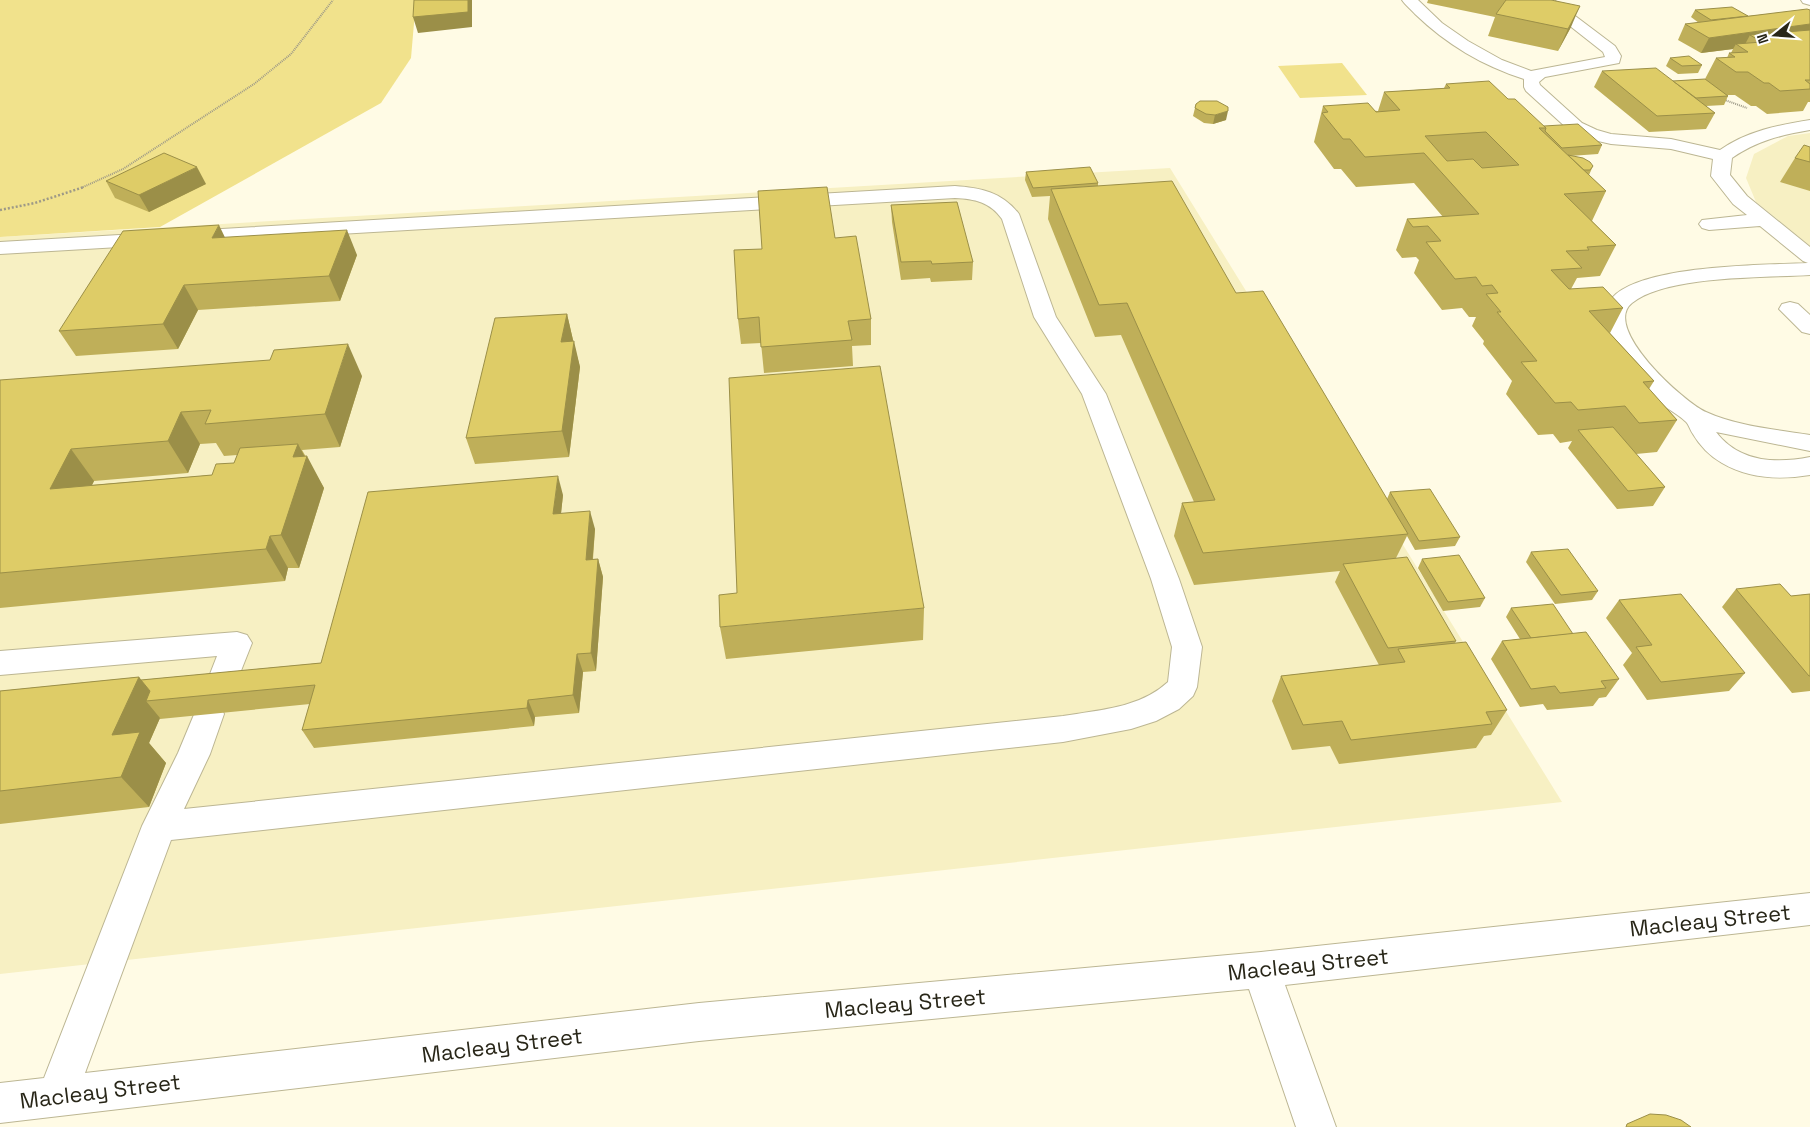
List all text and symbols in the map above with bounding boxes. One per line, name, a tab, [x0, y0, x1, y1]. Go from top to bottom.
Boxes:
north arrow	[1750, 10, 1800, 60]
text: N	[1753, 32, 1773, 46]
street label: Macleay Street	[1628, 898, 1792, 942]
street label: Macleay Street	[1226, 942, 1390, 986]
street label: Macleay Street	[823, 982, 987, 1024]
street label: Macleay Street	[420, 1021, 584, 1069]
street label: Macleay Street	[18, 1067, 182, 1115]

